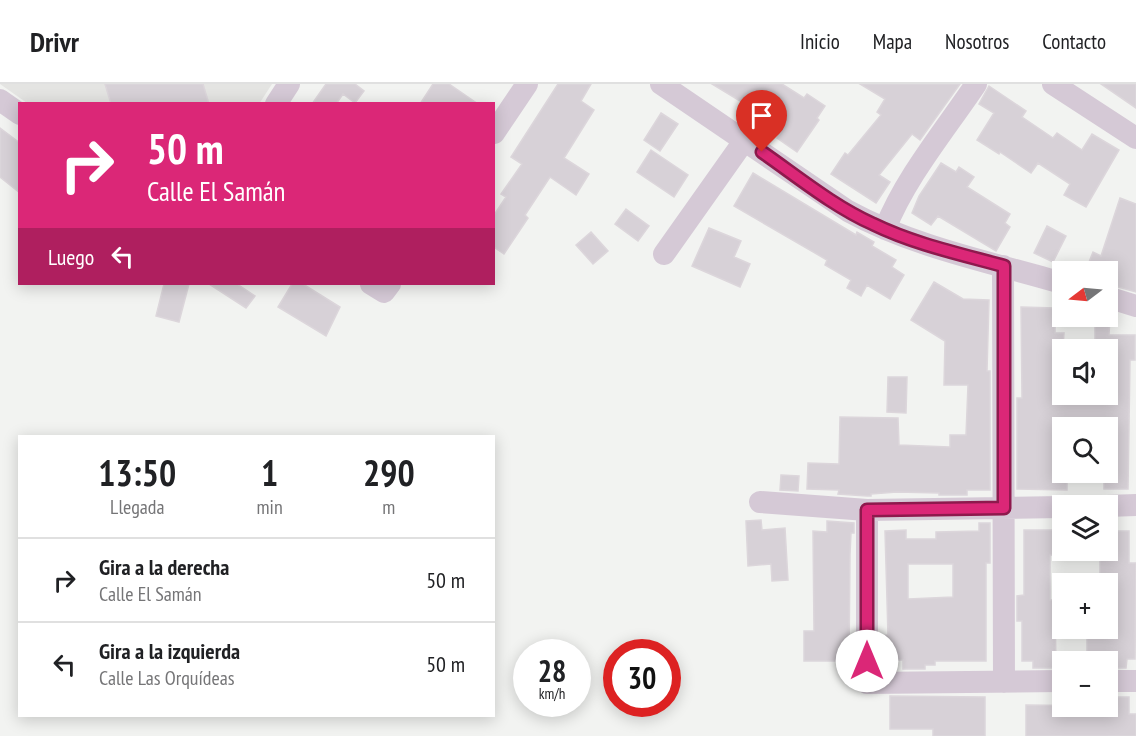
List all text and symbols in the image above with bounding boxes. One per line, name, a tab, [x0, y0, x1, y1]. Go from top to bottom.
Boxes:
text: Drivr	[30, 23, 79, 60]
text: Inicio	[800, 28, 840, 55]
text: Mapa	[873, 28, 912, 55]
text: Nosotros	[945, 28, 1009, 55]
text: Contacto	[1042, 28, 1106, 55]
pin	[736, 90, 787, 152]
icon: arrive	[745, 99, 778, 132]
text: 50 m	[147, 121, 224, 176]
icon: right	[48, 126, 126, 204]
text: Calle El Samán	[147, 174, 285, 208]
icon: left	[106, 240, 139, 273]
text: Luego	[48, 243, 94, 271]
north arrow	[1052, 261, 1118, 327]
map controls	[1052, 261, 1118, 717]
button: sound	[1052, 339, 1118, 405]
button: search	[1052, 417, 1118, 483]
text: 13:50	[98, 449, 176, 496]
text: 1	[261, 449, 278, 496]
text: 290	[363, 449, 415, 496]
text: Llegada	[110, 494, 164, 520]
text: min	[257, 494, 283, 520]
text: m	[382, 494, 395, 520]
button: layers	[1052, 495, 1118, 561]
text: Gira a la derecha	[99, 553, 229, 581]
icon: right	[48, 564, 81, 597]
text: 50 m	[426, 566, 465, 594]
button: +	[1052, 573, 1118, 639]
text: Calle El Samán	[99, 581, 202, 607]
position arrow	[835, 629, 899, 693]
text: Gira a la izquierda	[99, 637, 240, 665]
speed limit sign: 30	[603, 639, 681, 717]
icon: left	[48, 648, 81, 681]
text: 50 m	[426, 650, 465, 678]
text: 28	[538, 651, 566, 690]
button: −	[1052, 651, 1118, 717]
text: Calle Las Orquídeas	[99, 665, 235, 691]
text: km/h	[539, 684, 565, 703]

